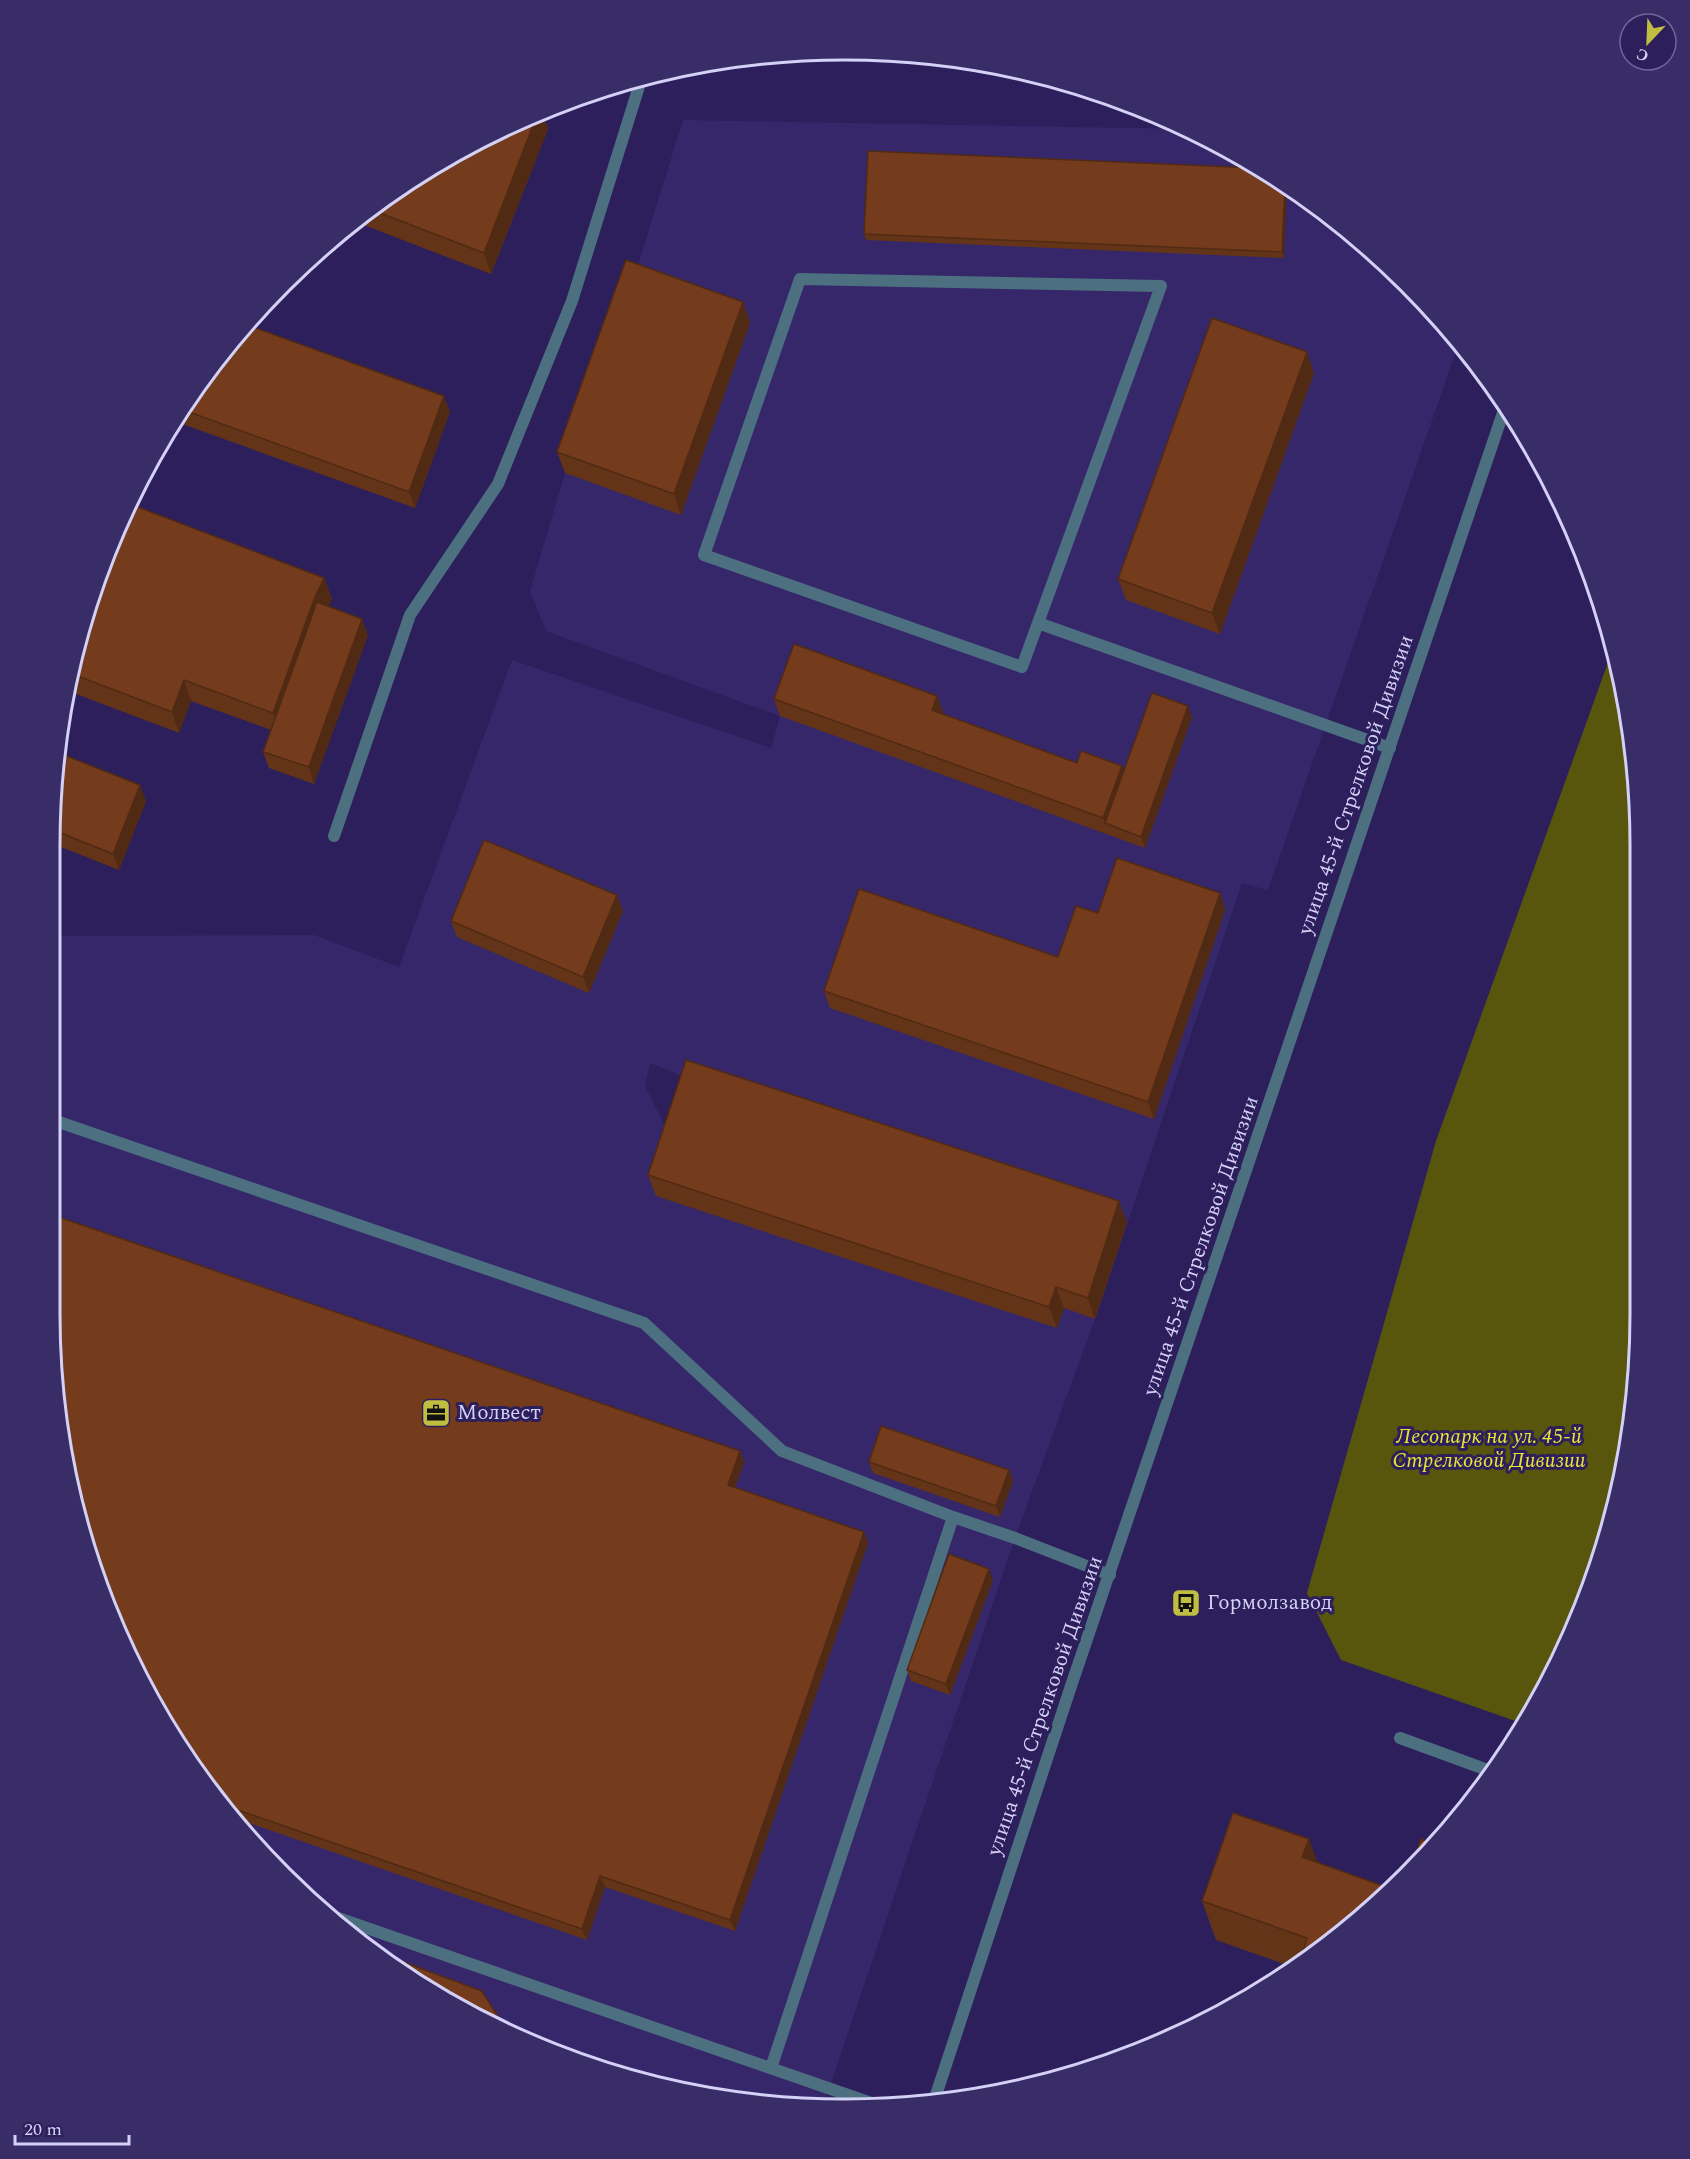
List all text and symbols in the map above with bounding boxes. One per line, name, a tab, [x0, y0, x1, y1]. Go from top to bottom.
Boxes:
north arrow	[1618, 12, 1678, 72]
text: С	[1633, 42, 1652, 68]
street label: улица 45-й Стрелковой Дивизии	[1289, 631, 1422, 940]
street label: улица 45-й Стрелковой Дивизии	[1134, 1092, 1267, 1401]
office icon: Молвест	[420, 1397, 452, 1429]
place label: Молвест	[457, 1397, 541, 1429]
park label: Лесопарк на ул. 45-й Стрелковой Дивизии	[1393, 1421, 1585, 1477]
street label: улица 45-й Стрелковой Дивизии	[978, 1552, 1111, 1861]
bus stop icon: Гормолзавод	[1170, 1587, 1202, 1619]
place label: Гормолзавод	[1207, 1587, 1332, 1619]
scale bar	[15, 2108, 129, 2146]
text: 20 m	[24, 2116, 62, 2143]

